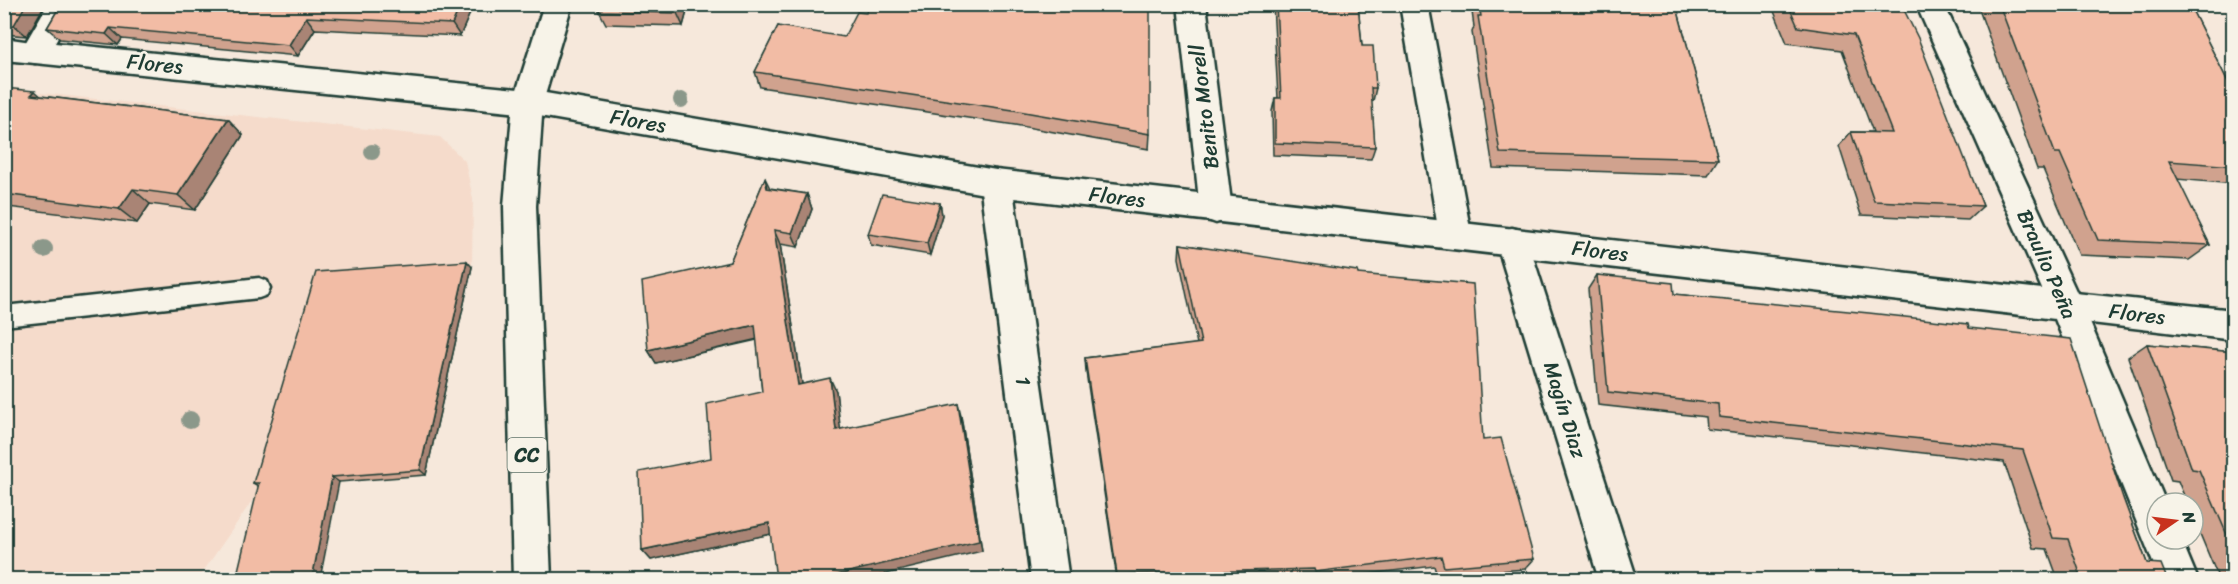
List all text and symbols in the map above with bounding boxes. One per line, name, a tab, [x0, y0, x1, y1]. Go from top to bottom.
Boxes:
street label: Benito Morell	[1177, 41, 1230, 172]
street label: Flores	[125, 42, 185, 86]
street label: Flores	[607, 97, 669, 145]
street label: Flores	[1087, 175, 1148, 219]
street label: Braulio Peña	[2006, 203, 2088, 326]
street label: Flores	[1570, 229, 1631, 273]
street label: Flores	[2107, 292, 2168, 336]
street label: Magín Diaz	[1532, 357, 1598, 463]
street label: 1	[1004, 374, 1042, 388]
road number: CC	[508, 438, 546, 472]
north arrow	[2145, 491, 2205, 551]
text: N	[2173, 508, 2205, 527]

